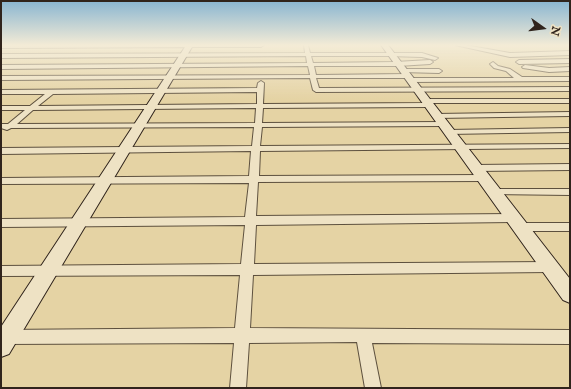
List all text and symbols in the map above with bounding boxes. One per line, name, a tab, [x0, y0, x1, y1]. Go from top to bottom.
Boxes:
north arrow	[523, 8, 563, 48]
text: N	[547, 25, 563, 37]

